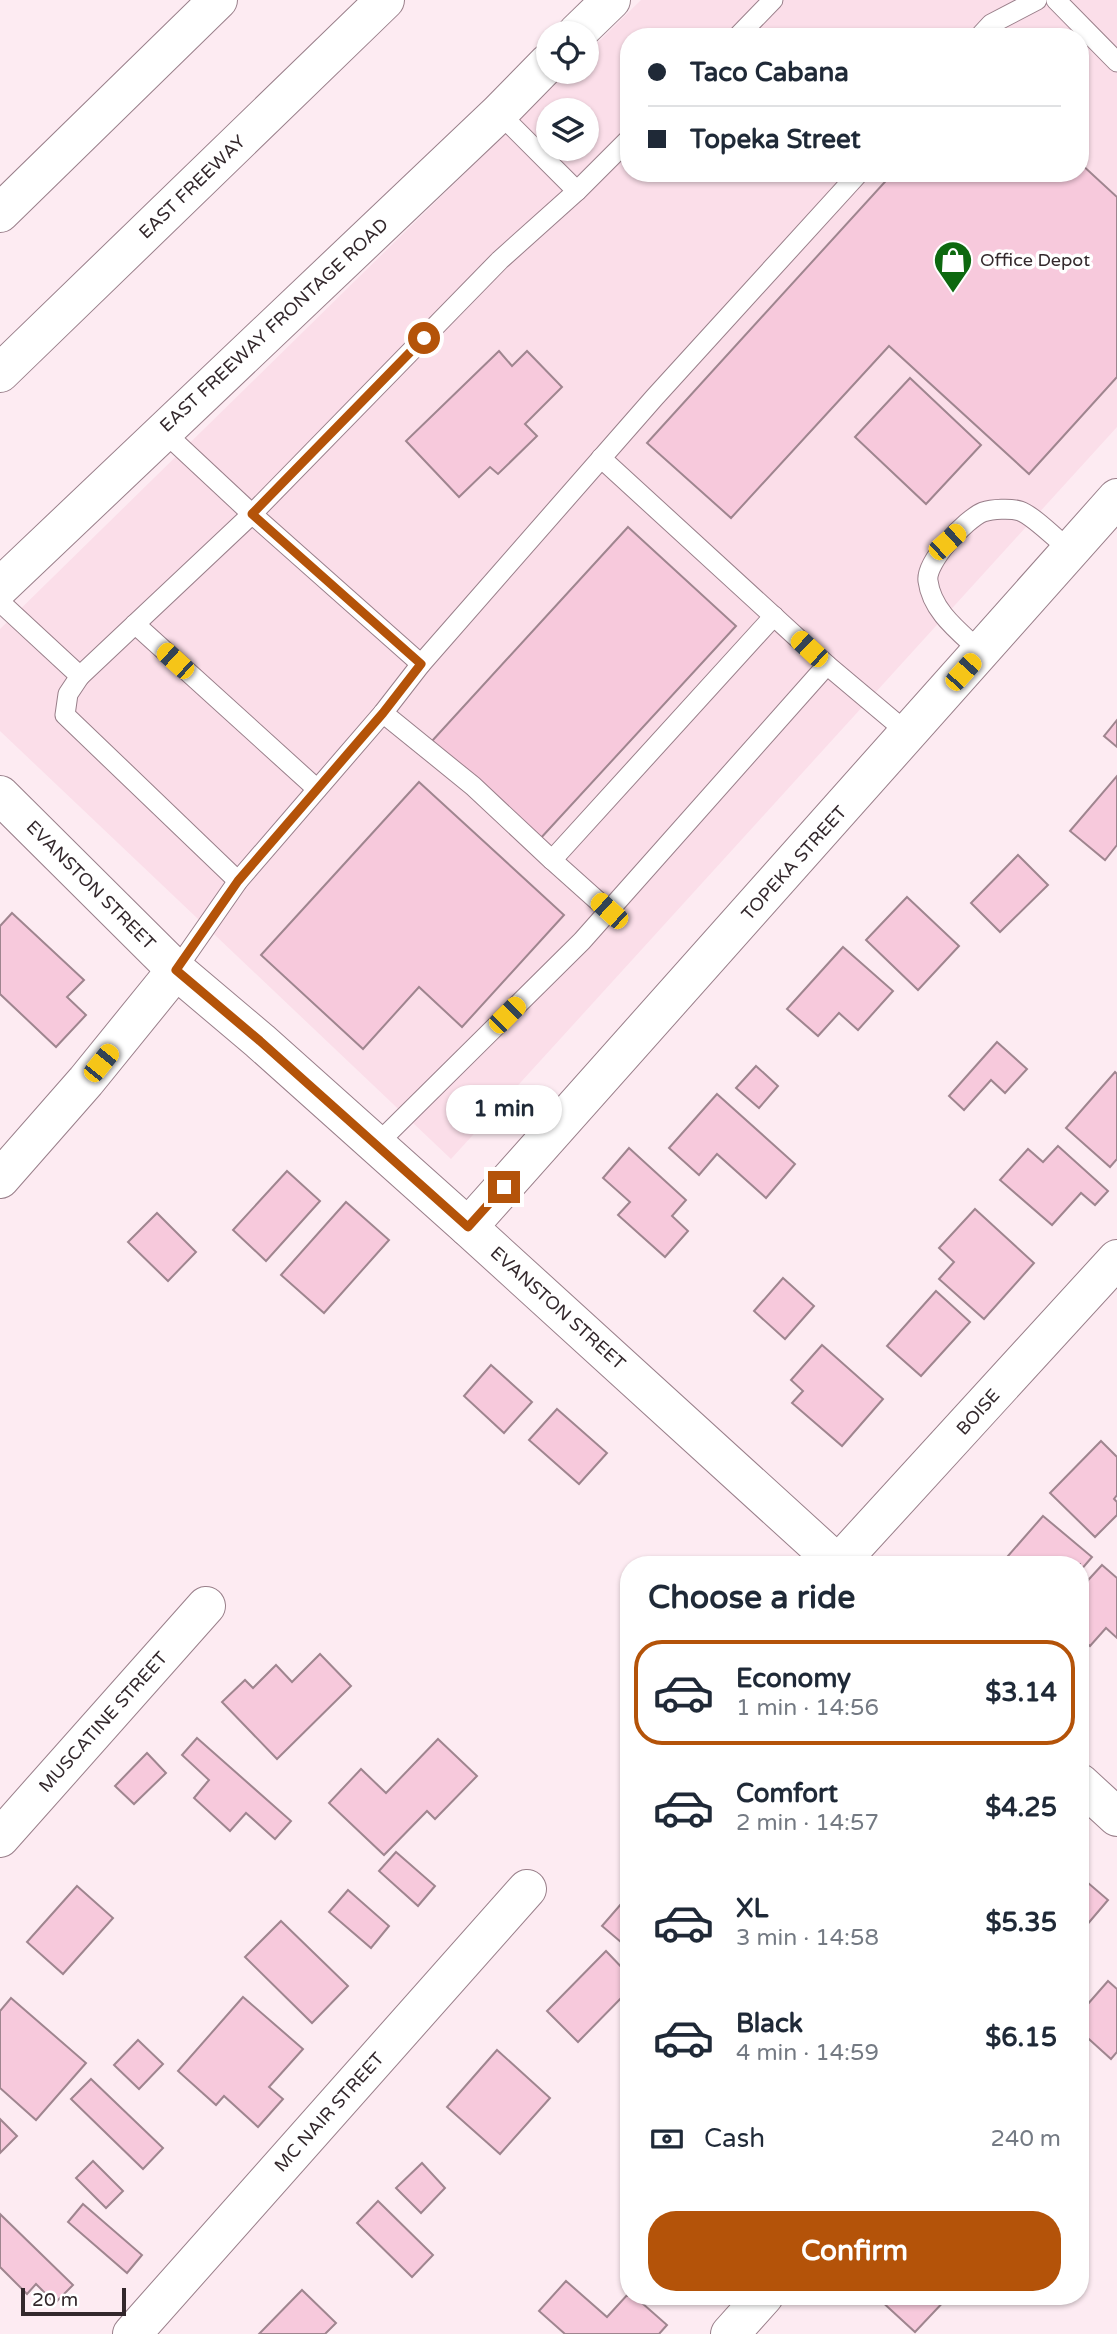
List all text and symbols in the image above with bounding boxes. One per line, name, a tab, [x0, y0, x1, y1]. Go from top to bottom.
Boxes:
map controls	[536, 21, 599, 161]
button: locate	[536, 21, 599, 84]
text: Taco Cabana	[690, 57, 849, 88]
button: layers	[536, 98, 599, 161]
text: Topeka Street	[690, 124, 861, 155]
street label: EAST FREEWAY	[134, 130, 250, 243]
street label: EAST FREEWAY FRONTAGE ROAD	[155, 213, 393, 437]
shop icon: Office Depot	[932, 239, 974, 294]
place label: Office Depot	[980, 249, 1090, 271]
route start	[408, 322, 440, 354]
car	[925, 520, 970, 564]
car	[787, 627, 832, 671]
car	[153, 639, 198, 683]
car	[942, 649, 985, 695]
street label: TOPEKA STREET	[737, 801, 851, 925]
street label: EVANSTON STREET	[22, 816, 160, 954]
car	[587, 889, 632, 933]
car	[485, 993, 530, 1037]
car	[80, 1040, 123, 1086]
callout: 1 min	[446, 1086, 562, 1134]
text: 1 min	[473, 1095, 535, 1123]
route end	[488, 1171, 520, 1203]
street label: EVANSTON STREET	[486, 1242, 630, 1374]
street label: BOISE	[951, 1384, 1005, 1440]
text: Choose a ride	[648, 1579, 855, 1617]
street label: MUSCATINE STREET	[34, 1647, 172, 1797]
icon: car	[652, 1661, 715, 1724]
text: Economy	[736, 1663, 851, 1694]
text: $3.14	[985, 1677, 1057, 1708]
text: 1 min · 14:56	[736, 1694, 879, 1722]
icon: car	[652, 1776, 715, 1839]
text: Comfort	[736, 1778, 838, 1809]
text: $4.25	[985, 1792, 1057, 1823]
text: 2 min · 14:57	[736, 1809, 879, 1837]
icon: car	[652, 1891, 715, 1954]
text: XL	[736, 1893, 768, 1924]
text: $5.35	[985, 1907, 1057, 1938]
text: 3 min · 14:58	[736, 1924, 879, 1952]
icon: car	[652, 2006, 715, 2069]
text: Black	[736, 2008, 803, 2039]
text: $6.15	[985, 2022, 1057, 2053]
text: 4 min · 14:59	[736, 2039, 879, 2067]
street label: MC NAIR STREET	[270, 2048, 388, 2176]
icon: cash	[648, 2120, 686, 2158]
text: Cash	[704, 2123, 765, 2154]
text: 240 m	[991, 2125, 1061, 2153]
button: Confirm	[648, 2211, 1061, 2291]
scale bar	[21, 2285, 126, 2317]
text: 20 m	[32, 2289, 78, 2311]

